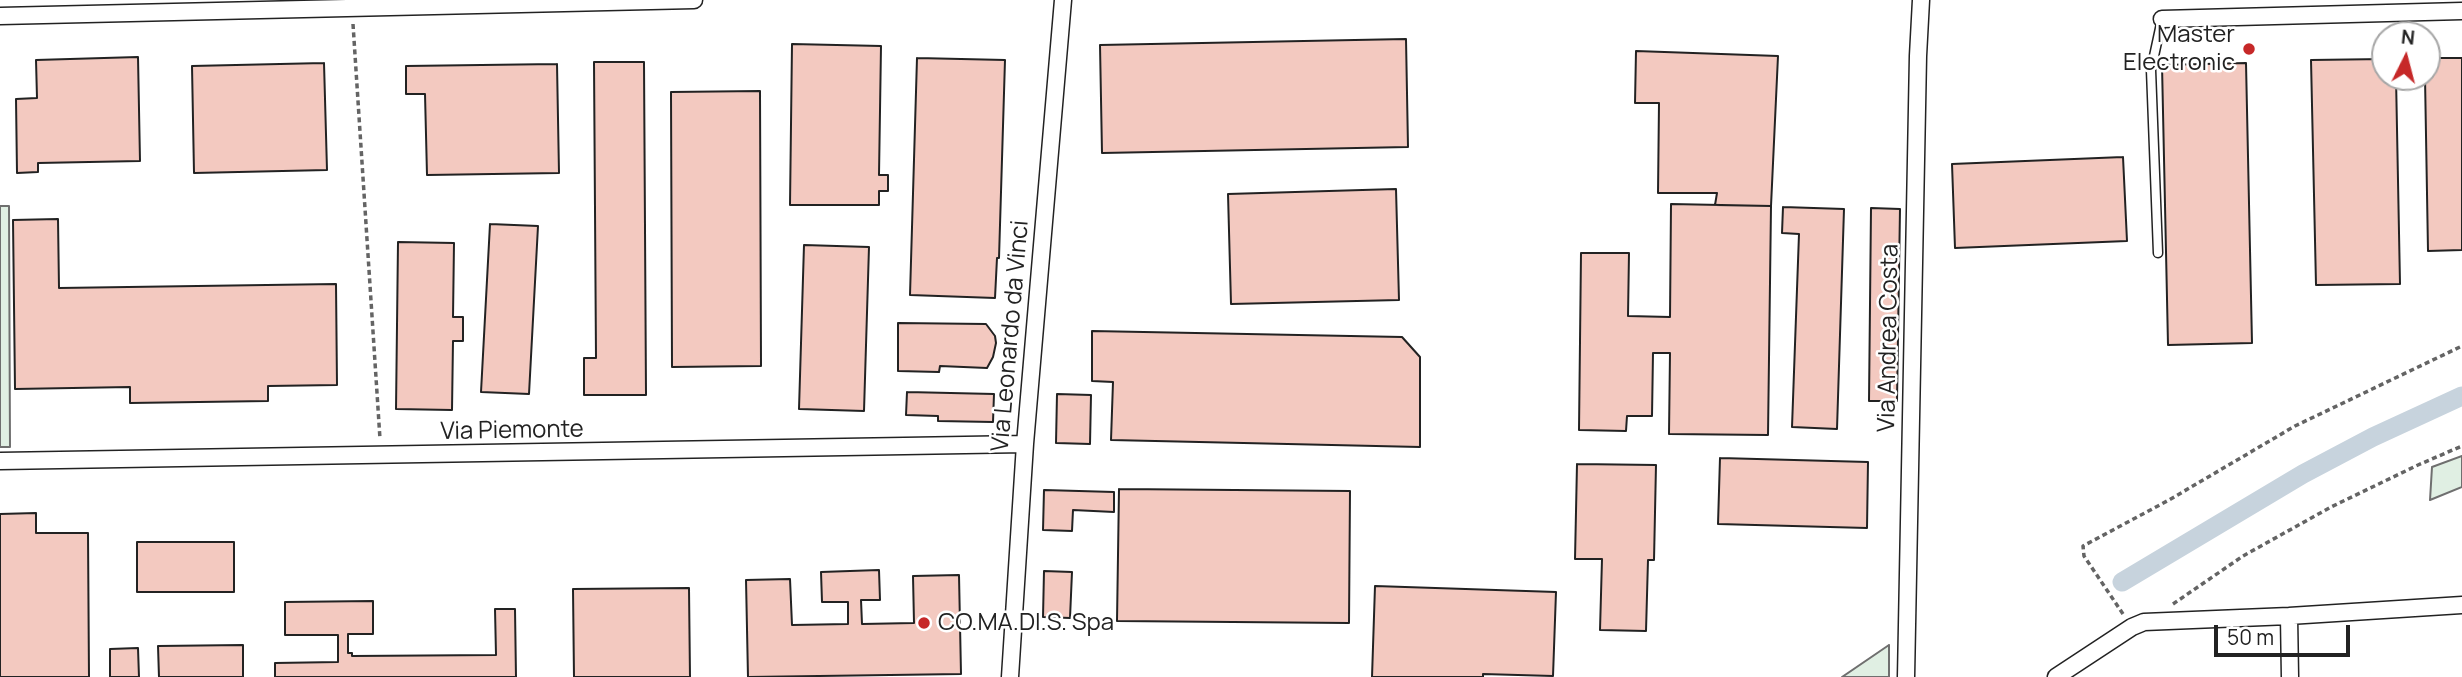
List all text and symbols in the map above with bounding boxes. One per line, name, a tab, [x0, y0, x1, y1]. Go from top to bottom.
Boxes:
place label: Master Electronic	[2123, 21, 2235, 77]
north arrow	[2371, 21, 2441, 91]
text: N	[2400, 23, 2416, 51]
marker: Master Electronic	[2241, 41, 2257, 57]
street label: Via Leonardo da Vinci	[987, 219, 1035, 453]
street label: Via Andrea Costa	[1873, 244, 1905, 432]
street label: Via Piemonte	[440, 415, 584, 447]
place label: CO.MA.DI.S. Spa	[938, 609, 1114, 637]
scale bar	[2217, 610, 2354, 654]
marker: CO.MA.DI.S. Spa	[916, 615, 932, 631]
text: 50 m	[2227, 623, 2274, 651]

